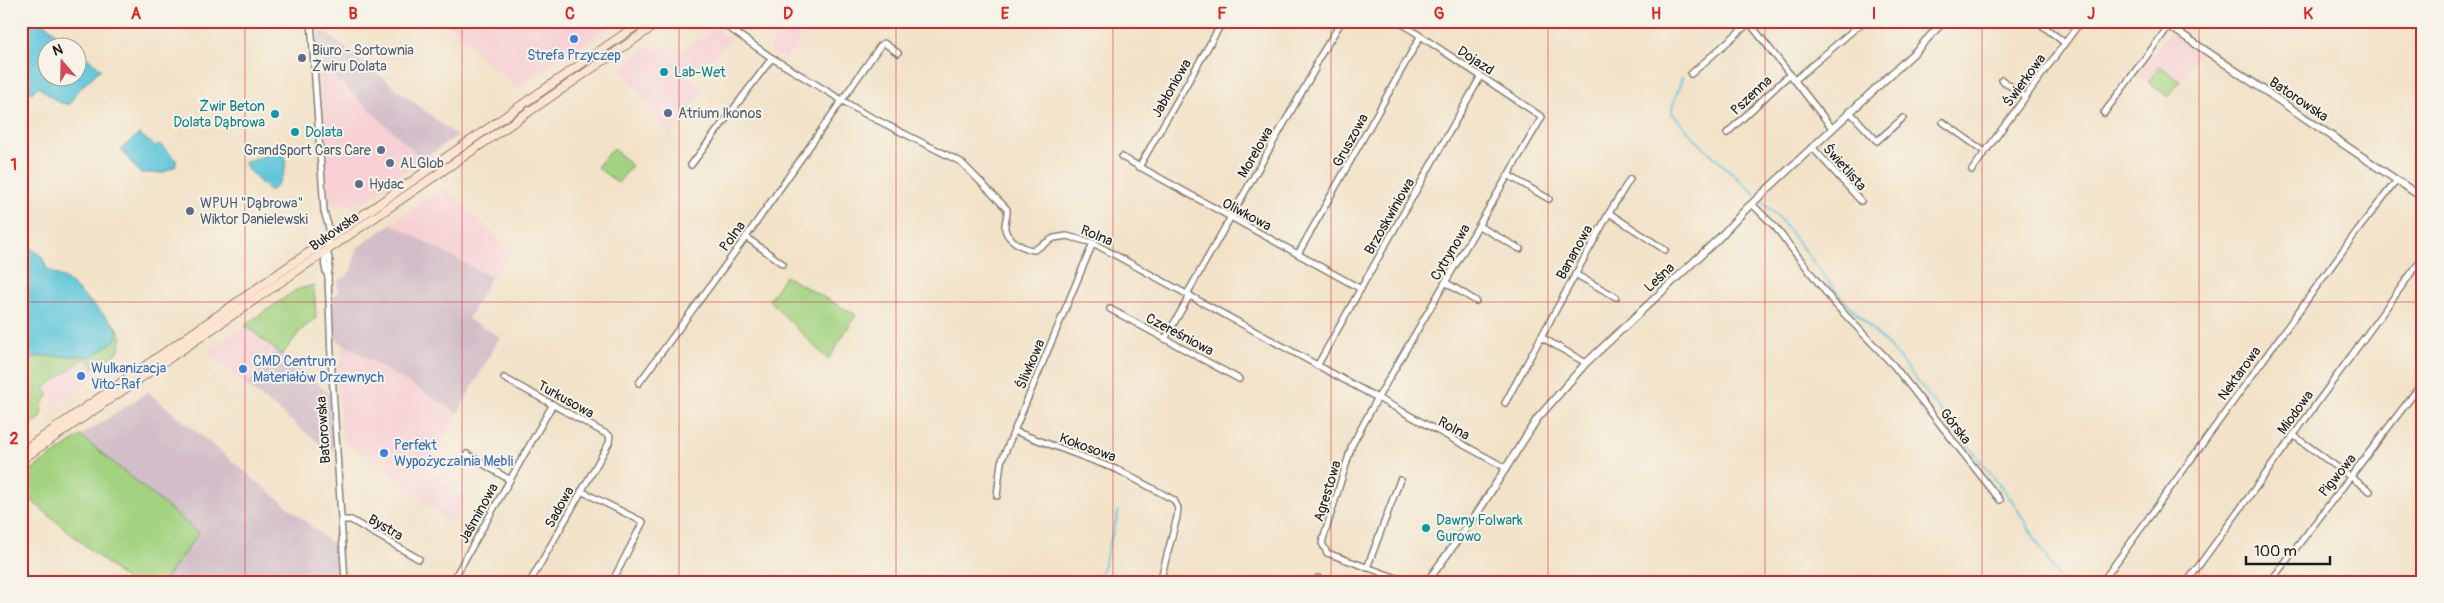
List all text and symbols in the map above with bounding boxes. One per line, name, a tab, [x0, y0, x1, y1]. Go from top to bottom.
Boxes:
text: A	[131, 4, 142, 24]
text: B	[348, 4, 358, 24]
text: C	[565, 4, 575, 24]
text: D	[783, 4, 793, 24]
text: E	[1001, 4, 1010, 24]
text: F	[1217, 4, 1227, 24]
text: G	[1434, 4, 1445, 24]
text: H	[1651, 4, 1661, 24]
text: I	[1872, 4, 1876, 24]
text: J	[2087, 4, 2095, 24]
text: K	[2303, 4, 2313, 24]
marker: Strefa Przyczep	[568, 33, 580, 45]
north arrow	[38, 38, 88, 88]
text: N	[50, 41, 65, 60]
place label: Biuro - Sortownia Żwiru Dolata	[312, 42, 414, 75]
street label: Dojazd	[1454, 42, 1497, 79]
place label: Strefa Przyczep	[527, 47, 621, 64]
street label: Świerkowa	[1999, 50, 2049, 110]
marker: Biuro - Sortownia Żwiru Dolata	[296, 52, 308, 64]
street label: Jabłoniowa	[1148, 56, 1195, 121]
place label: Lab-Wet	[674, 64, 726, 81]
marker: Lab-Wet	[658, 66, 670, 78]
street label: Pszenna	[1727, 72, 1776, 119]
street label: Batorowska	[2266, 74, 2331, 125]
place label: Żwir Beton Dolata Dąbrowa	[173, 98, 265, 131]
place label: Atrium Ikonos	[678, 105, 762, 122]
marker: Atrium Ikonos	[662, 107, 674, 119]
marker: Żwir Beton Dolata Dąbrowa	[269, 108, 281, 120]
street label: Gruszowa	[1329, 111, 1372, 170]
place label: Dolata	[305, 124, 343, 141]
street label: Morelowa	[1234, 124, 1277, 181]
marker: Dolata	[289, 126, 301, 138]
street label: Świetlista	[1819, 140, 1871, 194]
place label: GrandSport Cars Care	[244, 142, 371, 159]
marker: GrandSport Cars Care	[375, 144, 387, 156]
text: 1	[11, 155, 17, 175]
place label: ALGlob	[400, 155, 444, 172]
marker: ALGlob	[384, 157, 396, 169]
street label: Brzoskwiniowa	[1361, 175, 1418, 257]
place label: Hydac	[369, 176, 404, 193]
marker: Hydac	[353, 178, 365, 190]
street label: Oliwkowa	[1219, 194, 1274, 234]
place label: WPUH "Dąbrowa" Wiktor Danielewski	[200, 195, 308, 228]
marker: WPUH "Dąbrowa" Wiktor Danielewski	[184, 205, 196, 217]
street label: Bukowska	[306, 208, 362, 255]
street label: Polna	[716, 218, 749, 255]
street label: Rolna	[1078, 221, 1115, 250]
street label: Cytrynowa	[1427, 221, 1474, 284]
street label: Bananowa	[1553, 222, 1596, 282]
street label: Leśna	[1641, 259, 1678, 296]
street label: Czereśniowa	[1143, 309, 1217, 359]
street label: Śliwkowa	[1011, 336, 1049, 392]
street label: Nektarowa	[2214, 343, 2265, 404]
place label: CMD Centrum Materiałów Drzewnych	[253, 353, 384, 386]
place label: Wulkanizacja Vito-Raf	[91, 360, 166, 393]
marker: CMD Centrum Materiałów Drzewnych	[237, 363, 249, 375]
marker: Wulkanizacja Vito-Raf	[75, 370, 87, 382]
street label: Turkusowa	[535, 377, 597, 422]
street label: Miodowa	[2274, 387, 2317, 438]
street label: Batorowska	[313, 396, 334, 464]
street label: Górska	[1936, 405, 1975, 448]
street label: Rolna	[1435, 413, 1472, 444]
text: 2	[10, 429, 19, 449]
street label: Kokosowa	[1057, 429, 1118, 466]
place label: Perfekt Wypożyczalnia Mebli	[394, 437, 514, 470]
marker: Perfekt Wypożyczalnia Mebli	[378, 447, 390, 459]
street label: Pigwowa	[2315, 451, 2360, 500]
street label: Agrestowa	[1310, 459, 1345, 524]
street label: Jaśminowa	[455, 480, 502, 546]
street label: Sadowa	[541, 484, 578, 531]
street label: Bystra	[365, 511, 406, 544]
place label: Dawny Folwark Gurowo	[1436, 512, 1523, 545]
marker: Dawny Folwark Gurowo	[1420, 522, 1432, 534]
scale bar	[2246, 533, 2330, 565]
text: 100 m	[2254, 542, 2297, 561]

